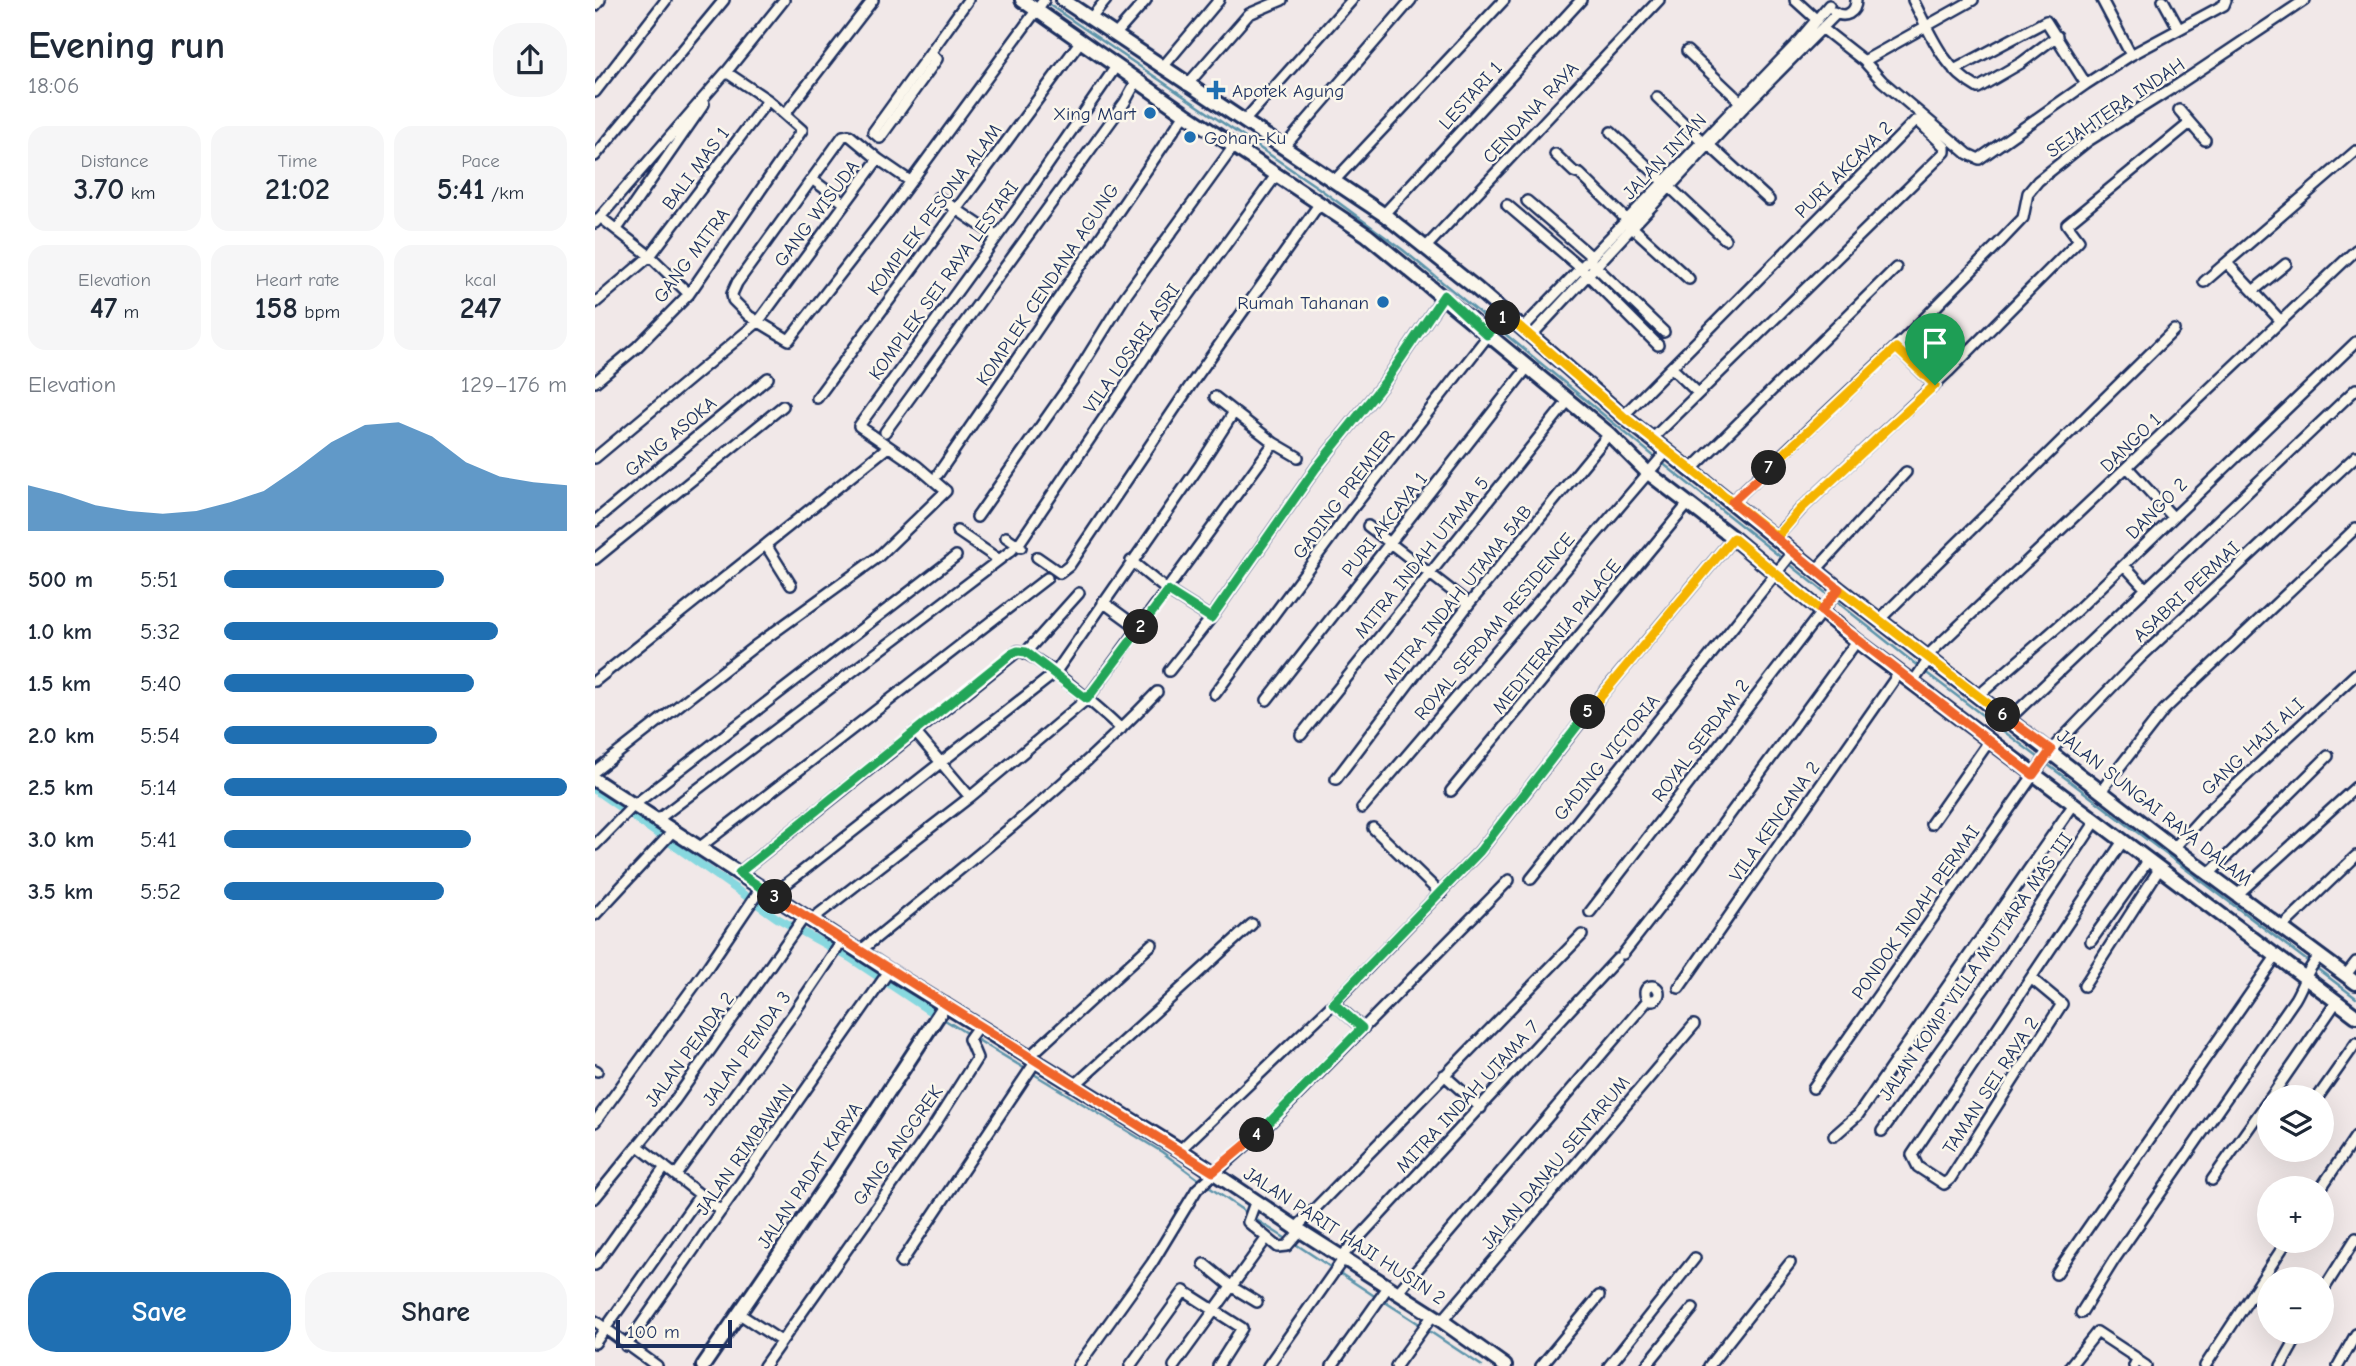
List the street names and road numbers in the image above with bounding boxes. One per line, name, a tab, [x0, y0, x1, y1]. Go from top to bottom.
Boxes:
street label: SEJAHTERA INDAH	[2042, 53, 2189, 162]
street label: LESTARI 1	[1435, 57, 1507, 134]
street label: CENDANA RAYA	[1478, 58, 1583, 168]
street label: JALAN INTAN	[1618, 109, 1711, 204]
street label: PURI AKCAYA 2	[1791, 117, 1897, 223]
street label: KOMPLEK PESONA ALAM	[863, 120, 1006, 300]
street label: BALI MAS 1	[658, 123, 734, 214]
street label: GANG WISUDA	[770, 156, 864, 271]
street label: KOMPLEK SEI RAYA LESTARI	[864, 177, 1023, 384]
street label: KOMPLEK CENDANA AGUNG	[972, 179, 1124, 390]
street label: GANG MITRA	[649, 204, 735, 307]
street label: VILA LOSARI ASRI	[1079, 280, 1185, 417]
street label: GANG ASOKA	[620, 392, 721, 481]
street label: DANGO 1	[2096, 409, 2165, 477]
street label: GADING PREMIER	[1288, 426, 1399, 563]
street label: PURI AKCAYA 1	[1337, 468, 1432, 581]
street label: MITRA INDAH UTAMA 5	[1350, 473, 1494, 643]
street label: DANGO 2	[2122, 474, 2192, 544]
street label: MITRA INDAH UTAMA 5AB	[1379, 501, 1537, 689]
street label: ROYAL SERDAM RESIDENCE	[1410, 529, 1580, 725]
street label: ASABRI PERMAI	[2129, 537, 2244, 647]
street label: MEDITERANIA PALACE	[1488, 555, 1626, 718]
street label: ROYAL SERDAM 2	[1648, 675, 1754, 806]
street label: GADING VICTORIA	[1549, 690, 1664, 825]
street label: GANG HAJI ALI	[2197, 694, 2309, 800]
street label: JALAN SUNGAI RAYA DALAM	[2053, 725, 2256, 891]
street label: VILA KENCANA 2	[1725, 757, 1824, 886]
street label: PONDOK INDAH PERMAI	[1847, 821, 1984, 1004]
street label: JALAN KOMP. VILLA MUTIARA MAS III	[1874, 828, 2077, 1105]
street label: JALAN PEMDA 3	[698, 987, 796, 1110]
street label: JALAN PEMDA 2	[641, 988, 739, 1111]
street label: TAMAN SEI RAYA 2	[1938, 1013, 2043, 1158]
street label: MITRA INDAH UTAMA 7	[1392, 1016, 1544, 1177]
street label: JALAN DANAU SENTARUM	[1477, 1072, 1635, 1254]
street label: JALAN RIMBAWAN	[691, 1080, 798, 1219]
street label: GANG ANGGREK	[848, 1081, 948, 1210]
street label: JALAN PADAT KARYA	[753, 1098, 867, 1253]
street label: JALAN PARIT HAJI HUSIN 2	[1240, 1162, 1449, 1309]

